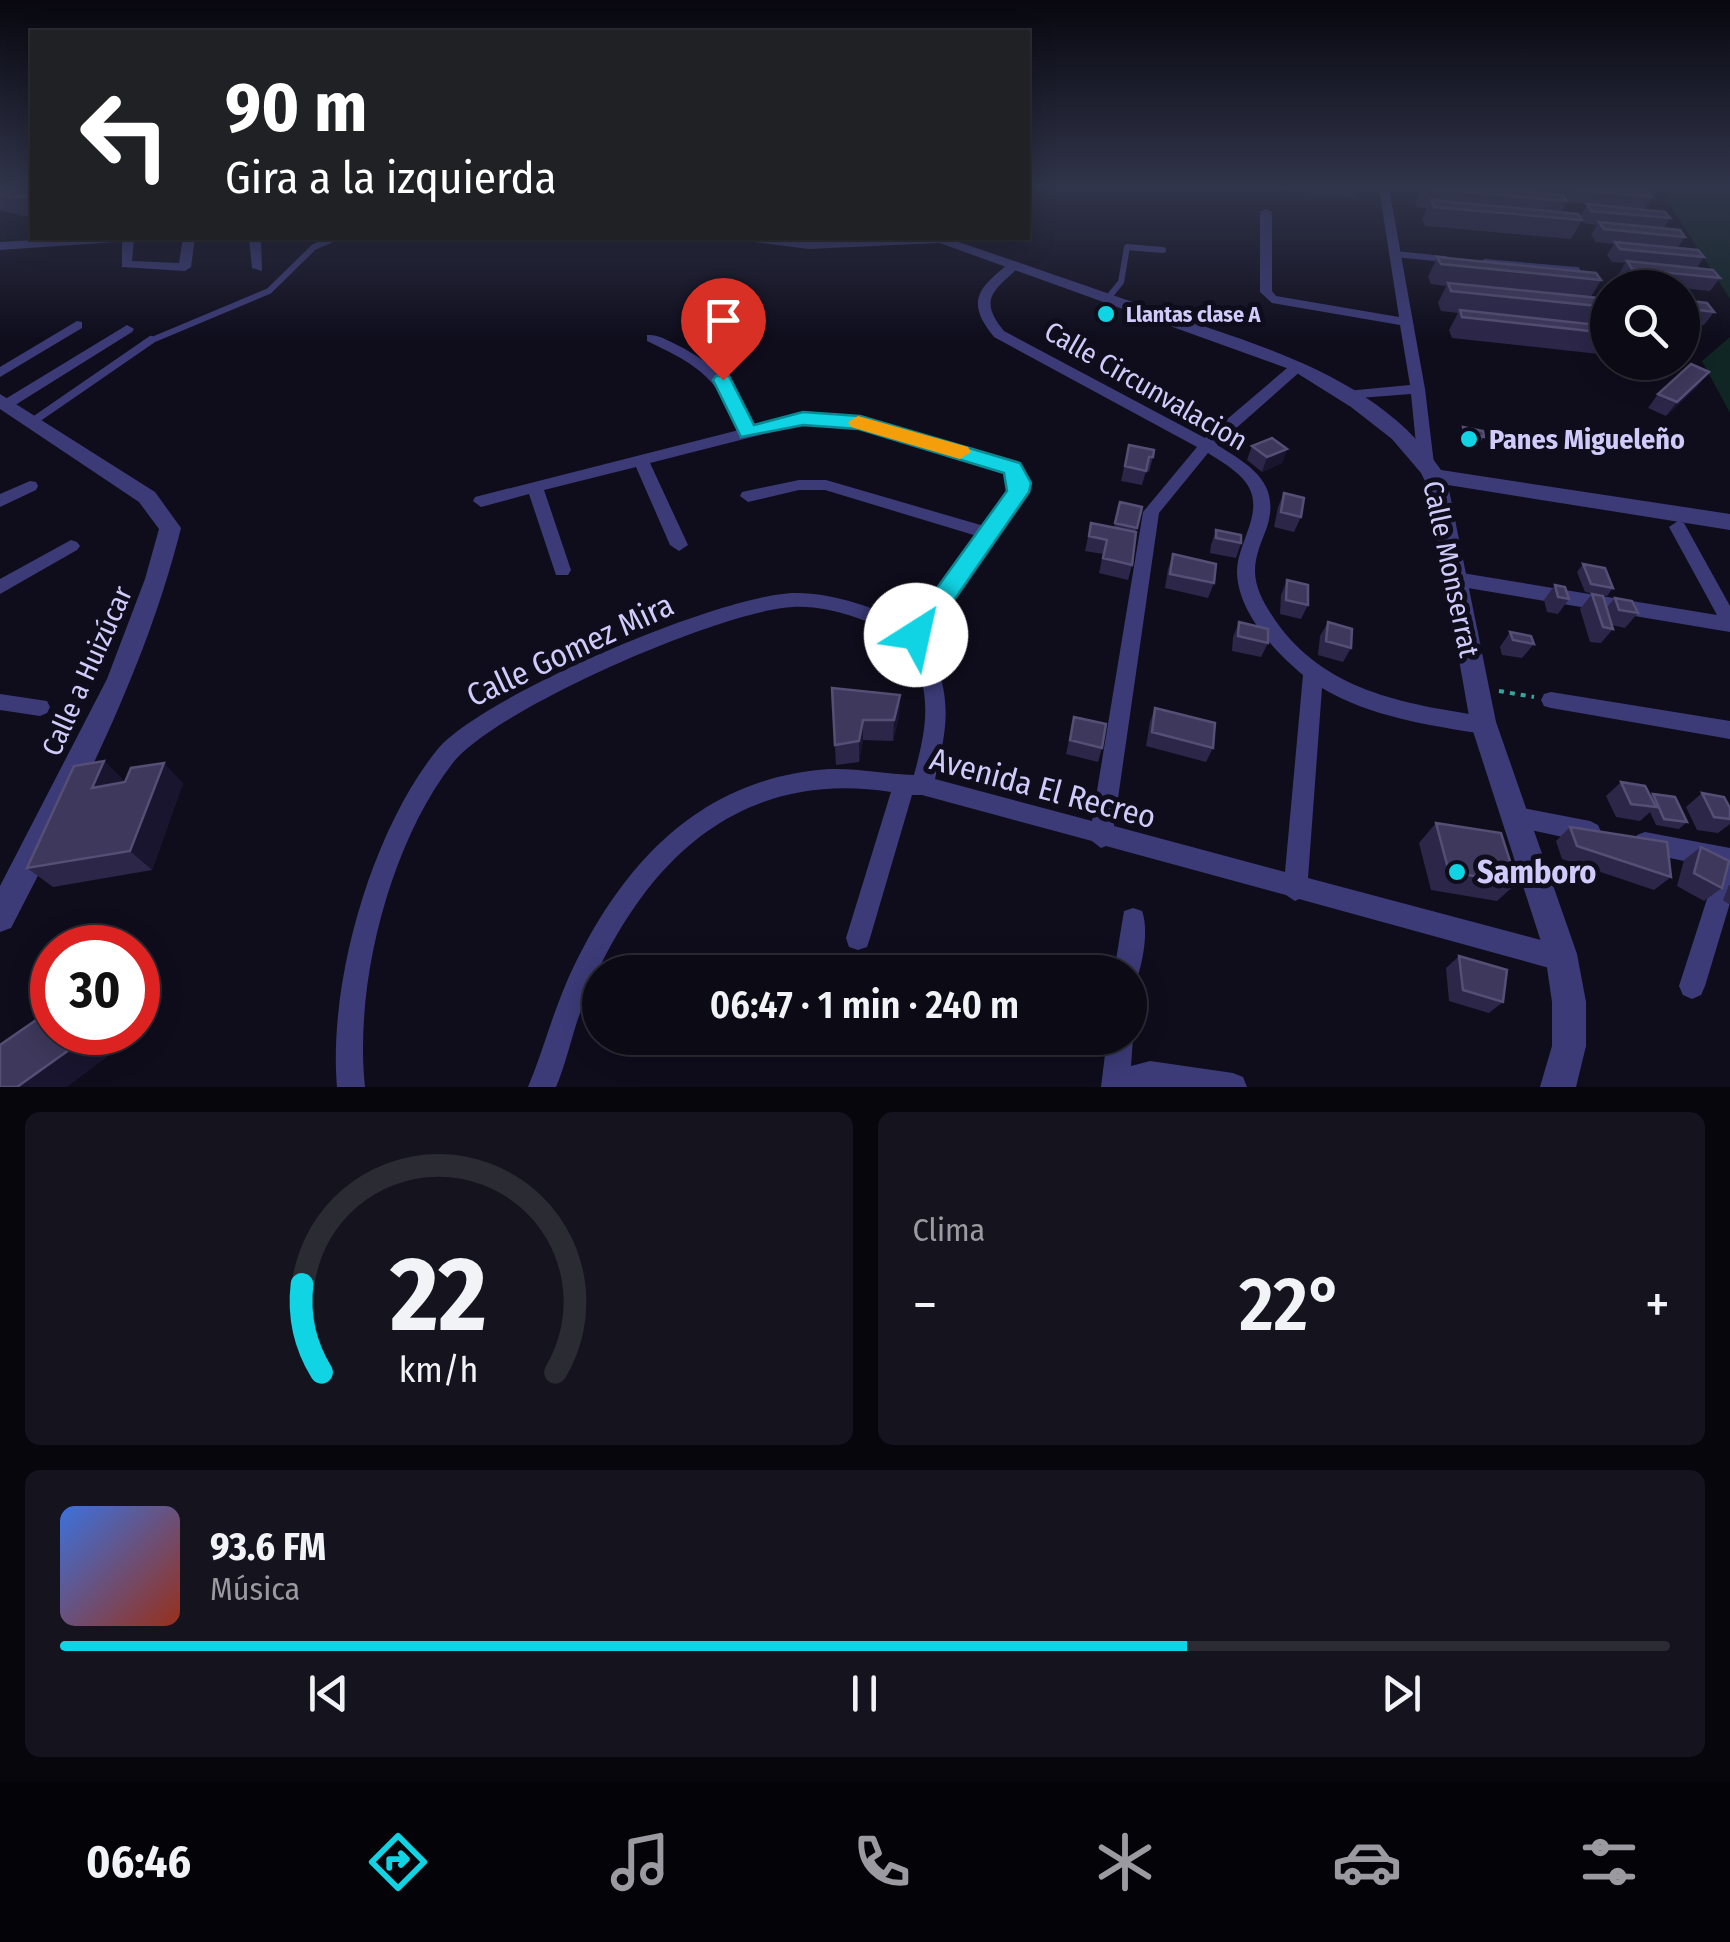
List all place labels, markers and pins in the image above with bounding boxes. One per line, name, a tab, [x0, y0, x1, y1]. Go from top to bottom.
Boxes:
pin	[681, 278, 766, 381]
place label: Llantas clase A	[1126, 301, 1262, 328]
marker: Llantas clase A	[1095, 303, 1117, 325]
place label: Panes Migueleño	[1489, 423, 1685, 456]
marker: Panes Migueleño	[1458, 428, 1480, 450]
place label: Samboro	[1477, 853, 1596, 891]
marker: Samboro	[1446, 861, 1468, 883]

